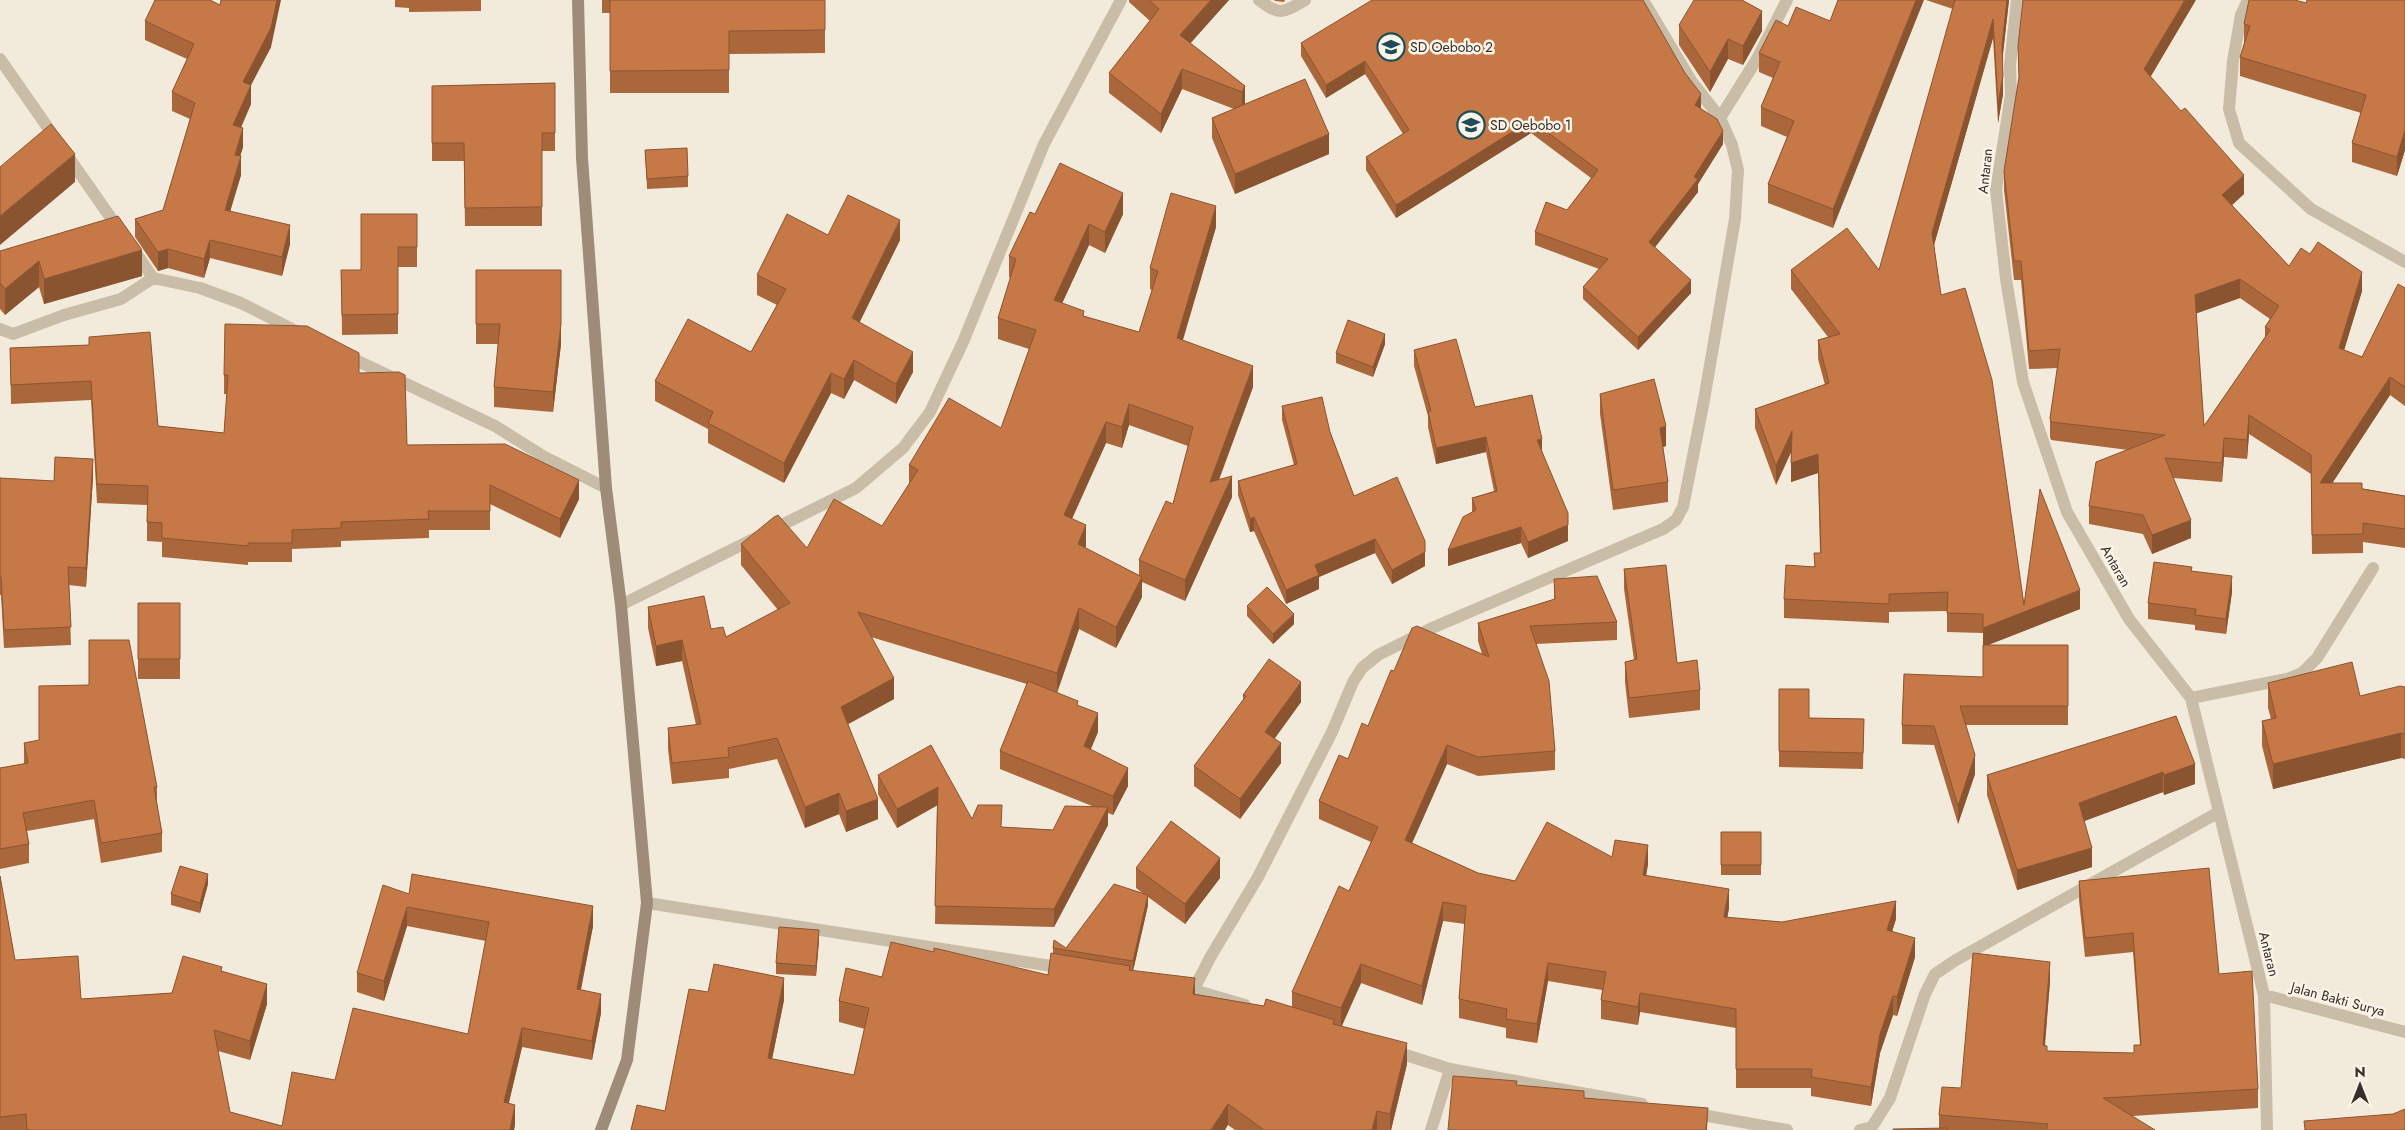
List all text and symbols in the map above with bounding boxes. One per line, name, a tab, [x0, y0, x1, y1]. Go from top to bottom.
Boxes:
school or university icon: SD Oebobo 2	[1376, 32, 1406, 62]
place label: SD Oebobo 2	[1410, 37, 1493, 57]
school or university icon: SD Oebobo 1	[1456, 110, 1486, 140]
place label: SD Oebobo 1	[1490, 115, 1571, 135]
street label: Antaran	[1973, 147, 1997, 195]
street label: Antaran	[2096, 541, 2136, 591]
street label: Antaran	[2254, 929, 2284, 979]
street label: Jalan Bakti Surya	[2287, 976, 2387, 1021]
north arrow	[2335, 1060, 2385, 1110]
text: N	[2354, 1062, 2366, 1082]

